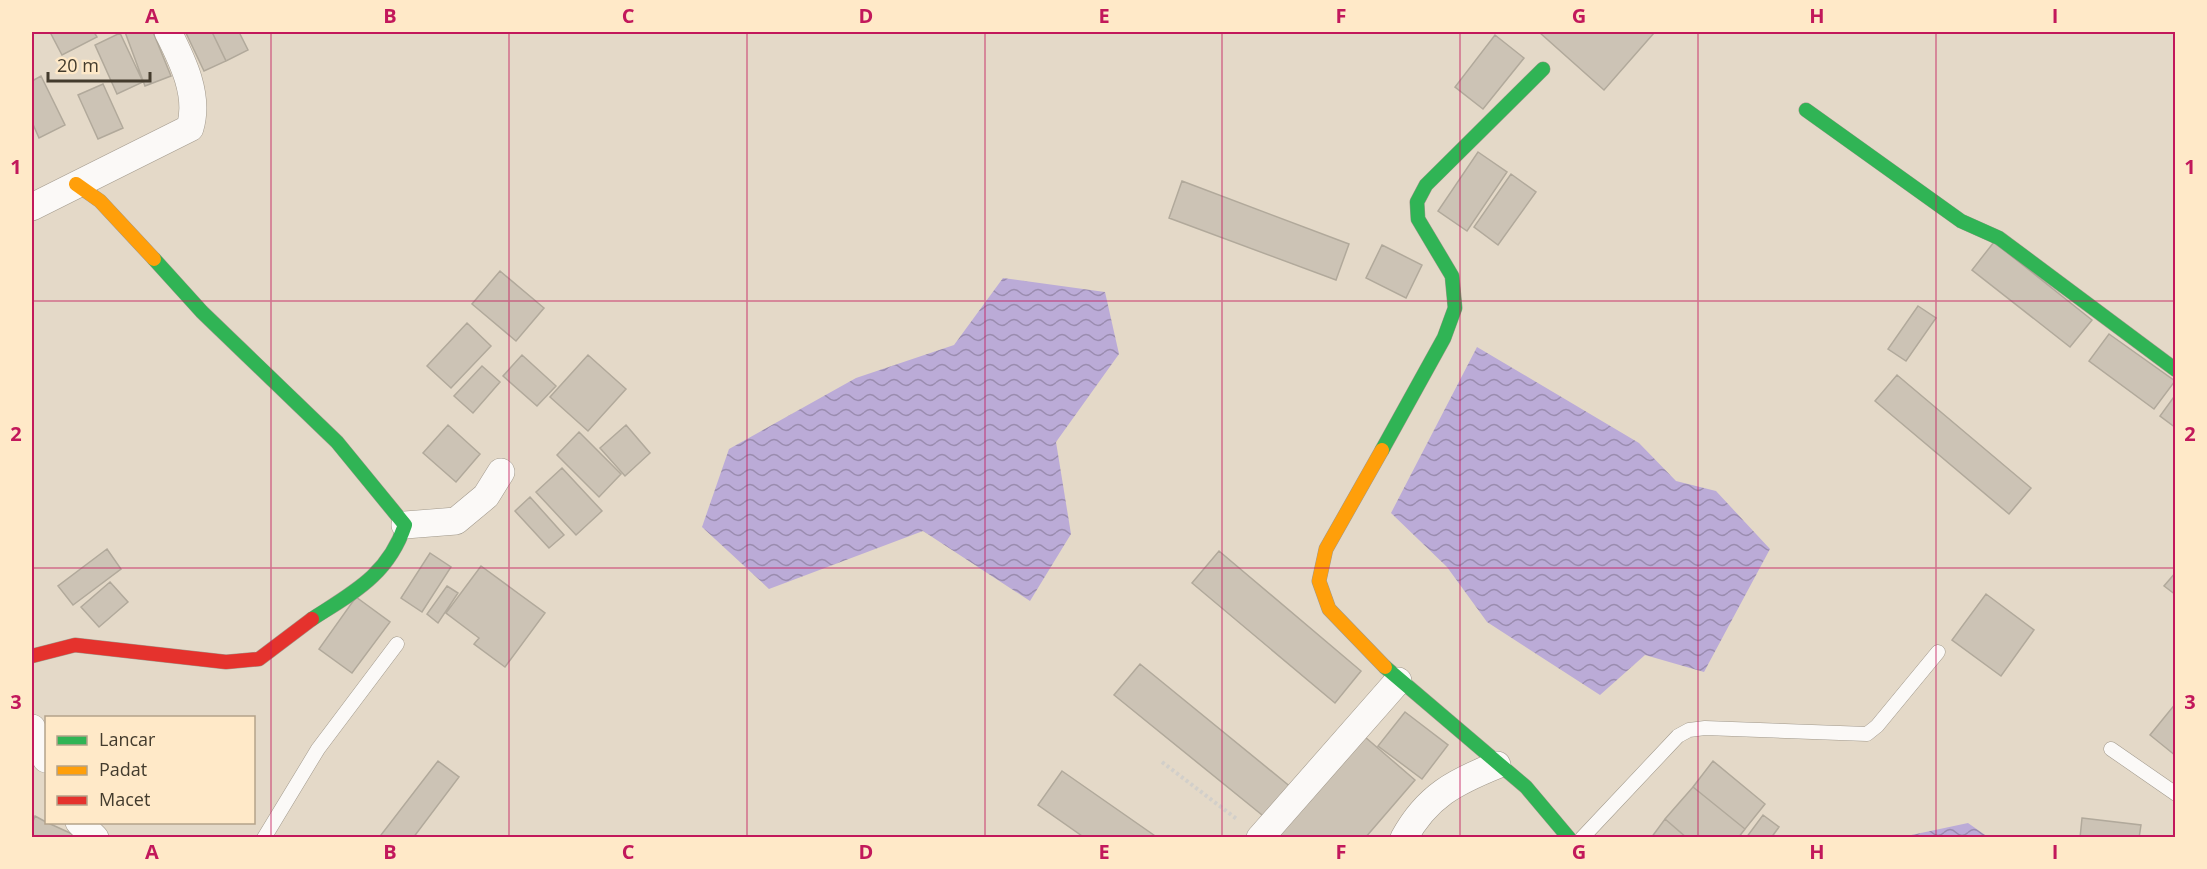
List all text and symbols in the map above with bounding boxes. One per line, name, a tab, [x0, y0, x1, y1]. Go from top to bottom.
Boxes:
text: A	[145, 2, 159, 29]
text: B	[383, 2, 397, 29]
text: C	[622, 2, 635, 29]
text: D	[859, 2, 873, 29]
text: E	[1098, 2, 1110, 29]
text: F	[1336, 2, 1346, 29]
text: G	[1572, 2, 1586, 29]
text: H	[1809, 2, 1825, 29]
text: I	[2052, 2, 2058, 29]
scale bar	[48, 45, 150, 83]
text: 20 m	[57, 53, 99, 77]
text: 1	[10, 153, 22, 180]
text: 1	[2184, 153, 2196, 180]
text: 2	[10, 420, 22, 447]
text: 2	[2184, 420, 2196, 447]
text: 3	[10, 688, 22, 715]
text: 3	[2184, 688, 2196, 715]
legend	[45, 716, 255, 824]
text: Lancar	[99, 727, 156, 751]
text: Padat	[99, 757, 147, 781]
text: Macet	[99, 787, 150, 811]
text: A	[145, 838, 159, 865]
text: B	[383, 838, 397, 865]
text: C	[622, 838, 635, 865]
text: D	[859, 838, 873, 865]
text: E	[1098, 838, 1110, 865]
text: F	[1336, 838, 1346, 865]
text: G	[1572, 838, 1586, 865]
text: H	[1809, 838, 1825, 865]
text: I	[2052, 838, 2058, 865]

